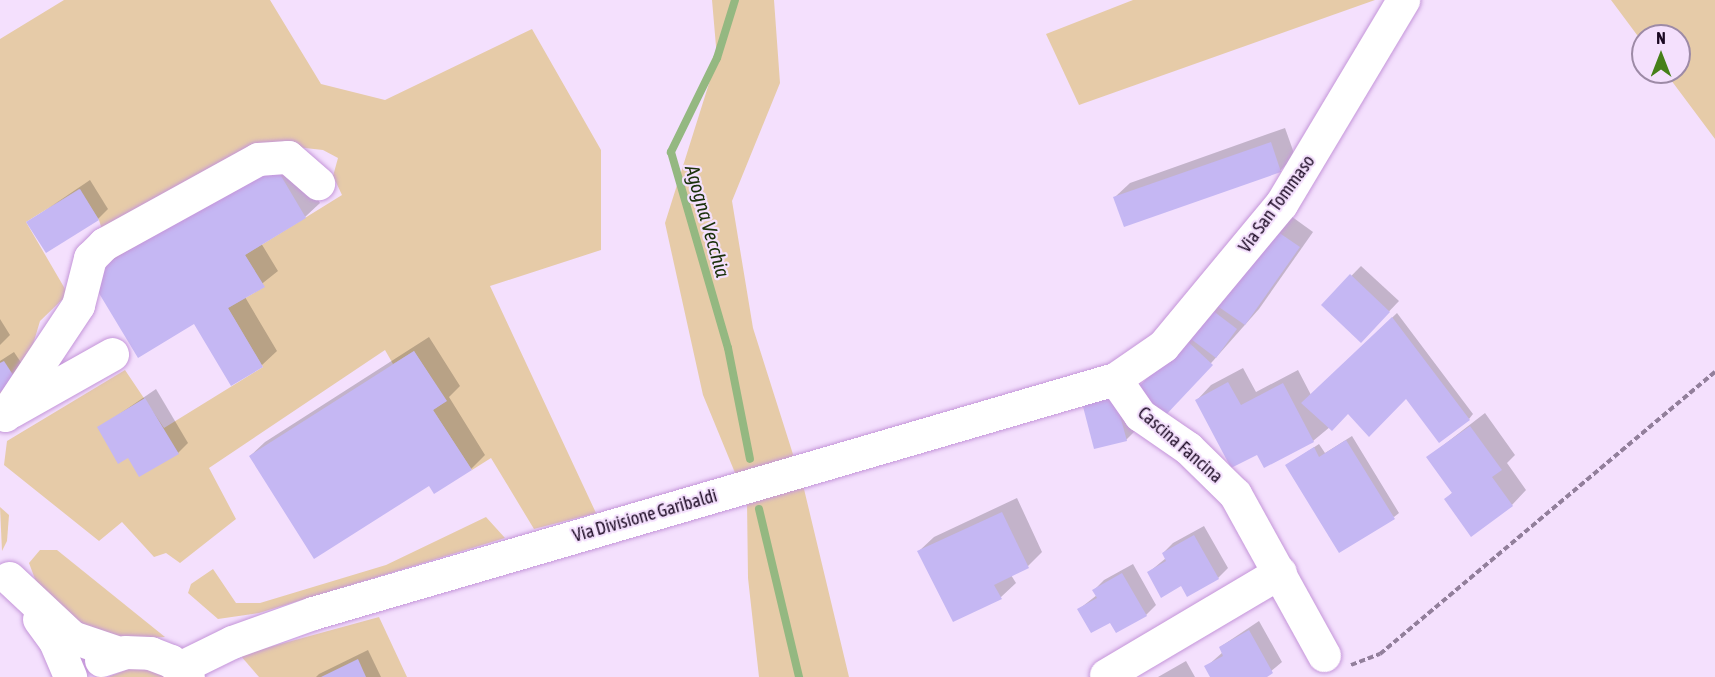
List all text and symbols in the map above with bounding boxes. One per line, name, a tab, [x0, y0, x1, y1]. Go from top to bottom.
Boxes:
north arrow	[1631, 24, 1691, 84]
text: N	[1656, 29, 1666, 47]
street label: Via San Tommaso	[1234, 151, 1320, 257]
water label: Agogna Vecchia	[681, 162, 735, 280]
street label: Cascina Fancina	[1133, 402, 1227, 488]
street label: Via Divisione Garibaldi	[570, 485, 720, 547]

